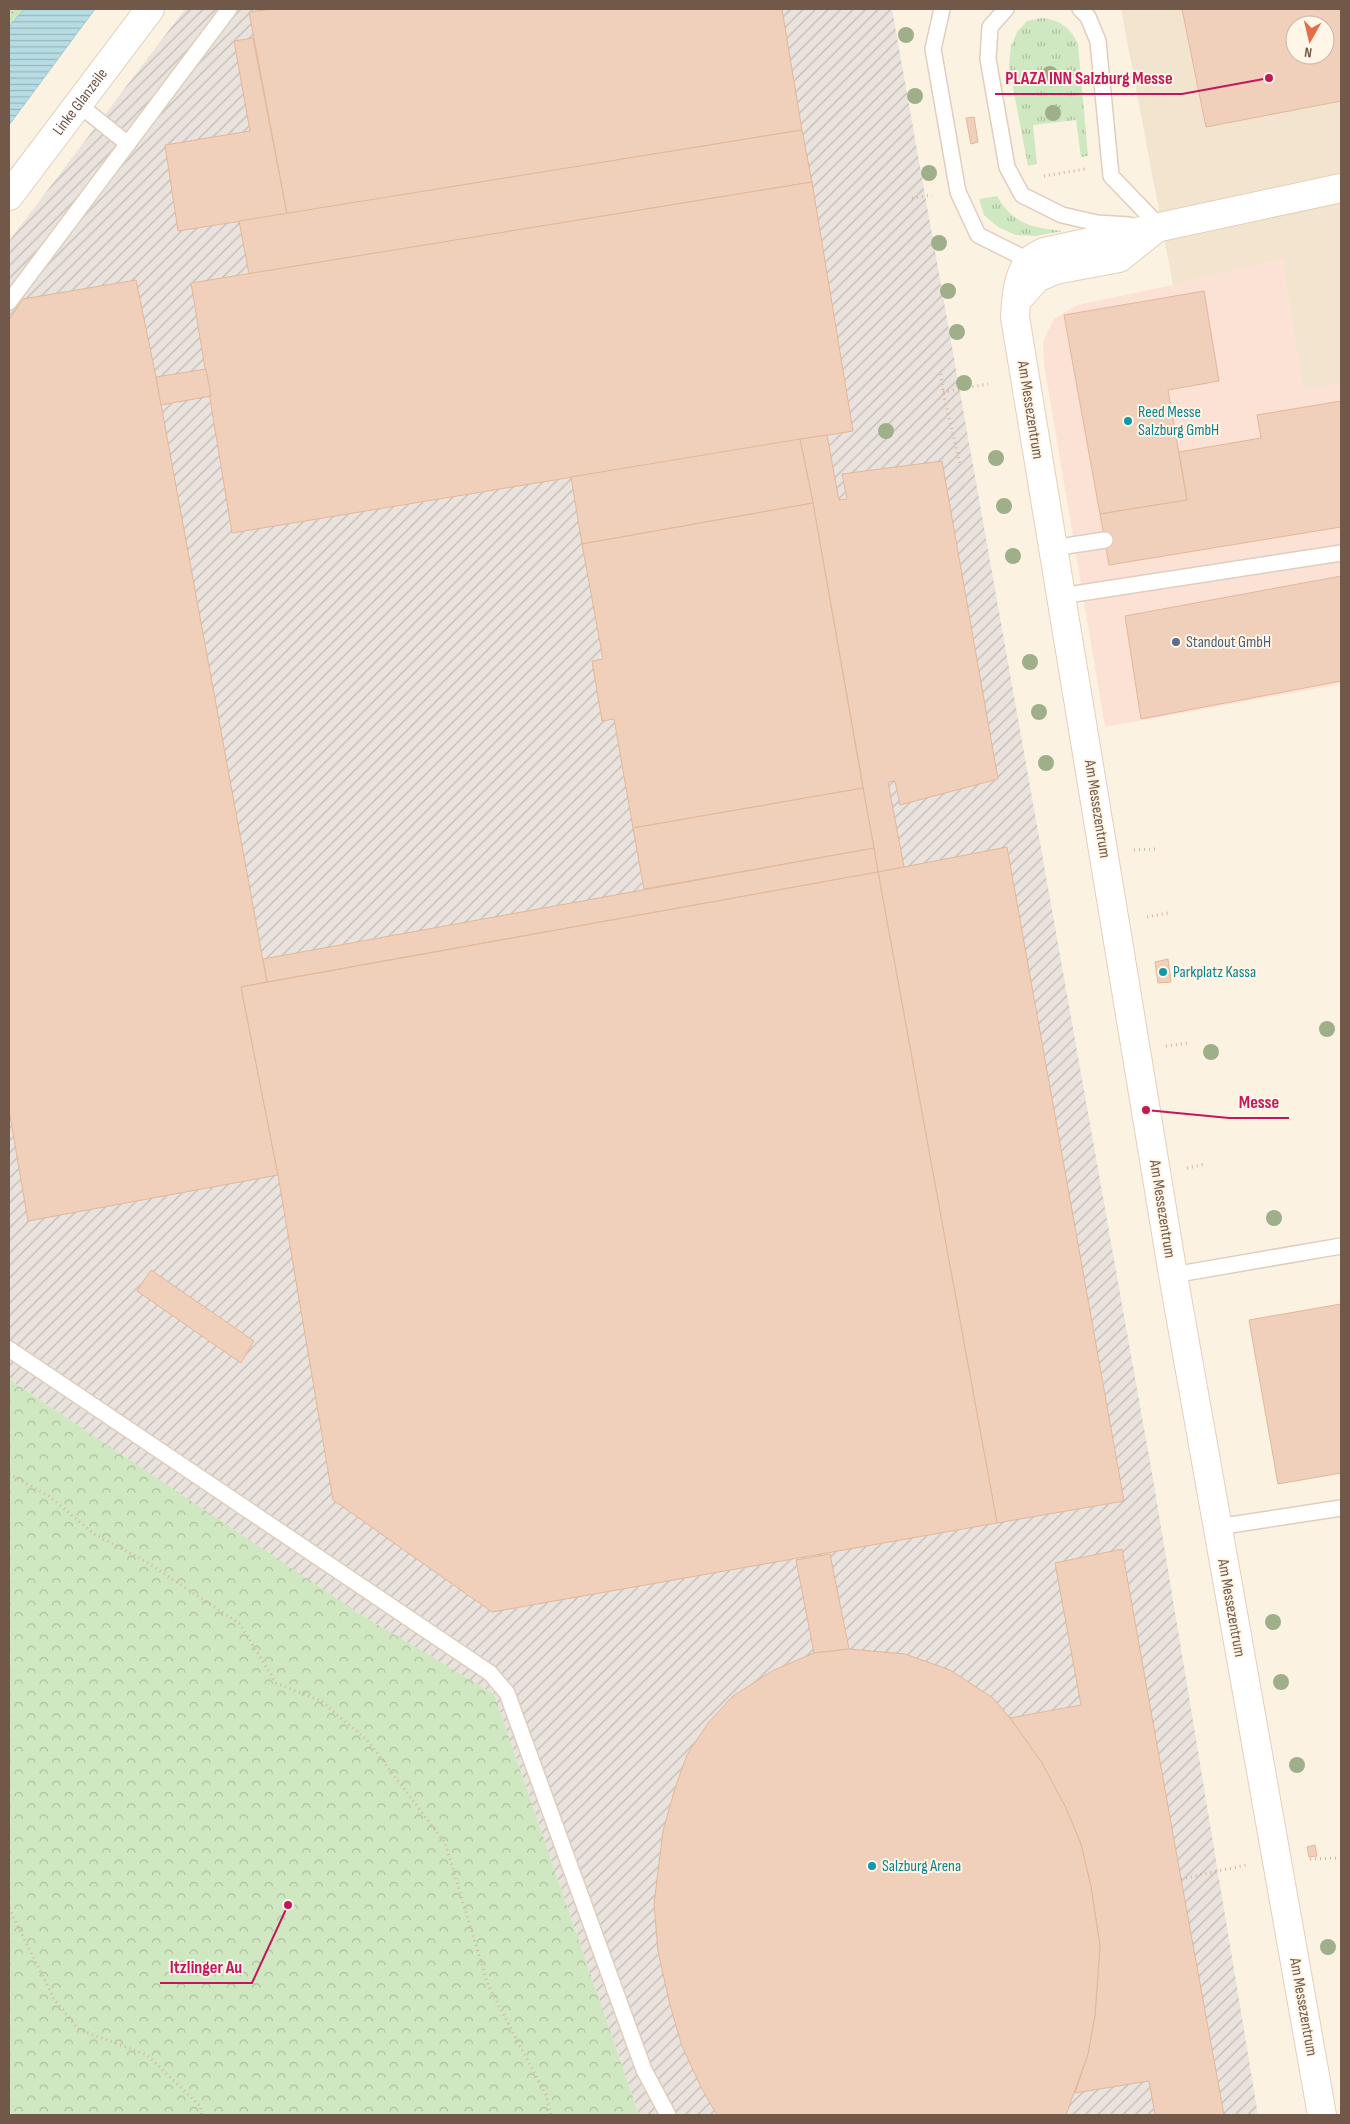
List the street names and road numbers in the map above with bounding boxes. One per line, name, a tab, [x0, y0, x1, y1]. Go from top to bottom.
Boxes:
street label: Linke Glanzeile	[49, 65, 111, 139]
street label: Am Messezentrum	[1013, 359, 1047, 460]
street label: Am Messezentrum	[1080, 758, 1114, 859]
street label: Am Messezentrum	[1145, 1158, 1179, 1259]
street label: Am Messezentrum	[1213, 1557, 1249, 1658]
street label: Am Messezentrum	[1285, 1956, 1321, 2057]

